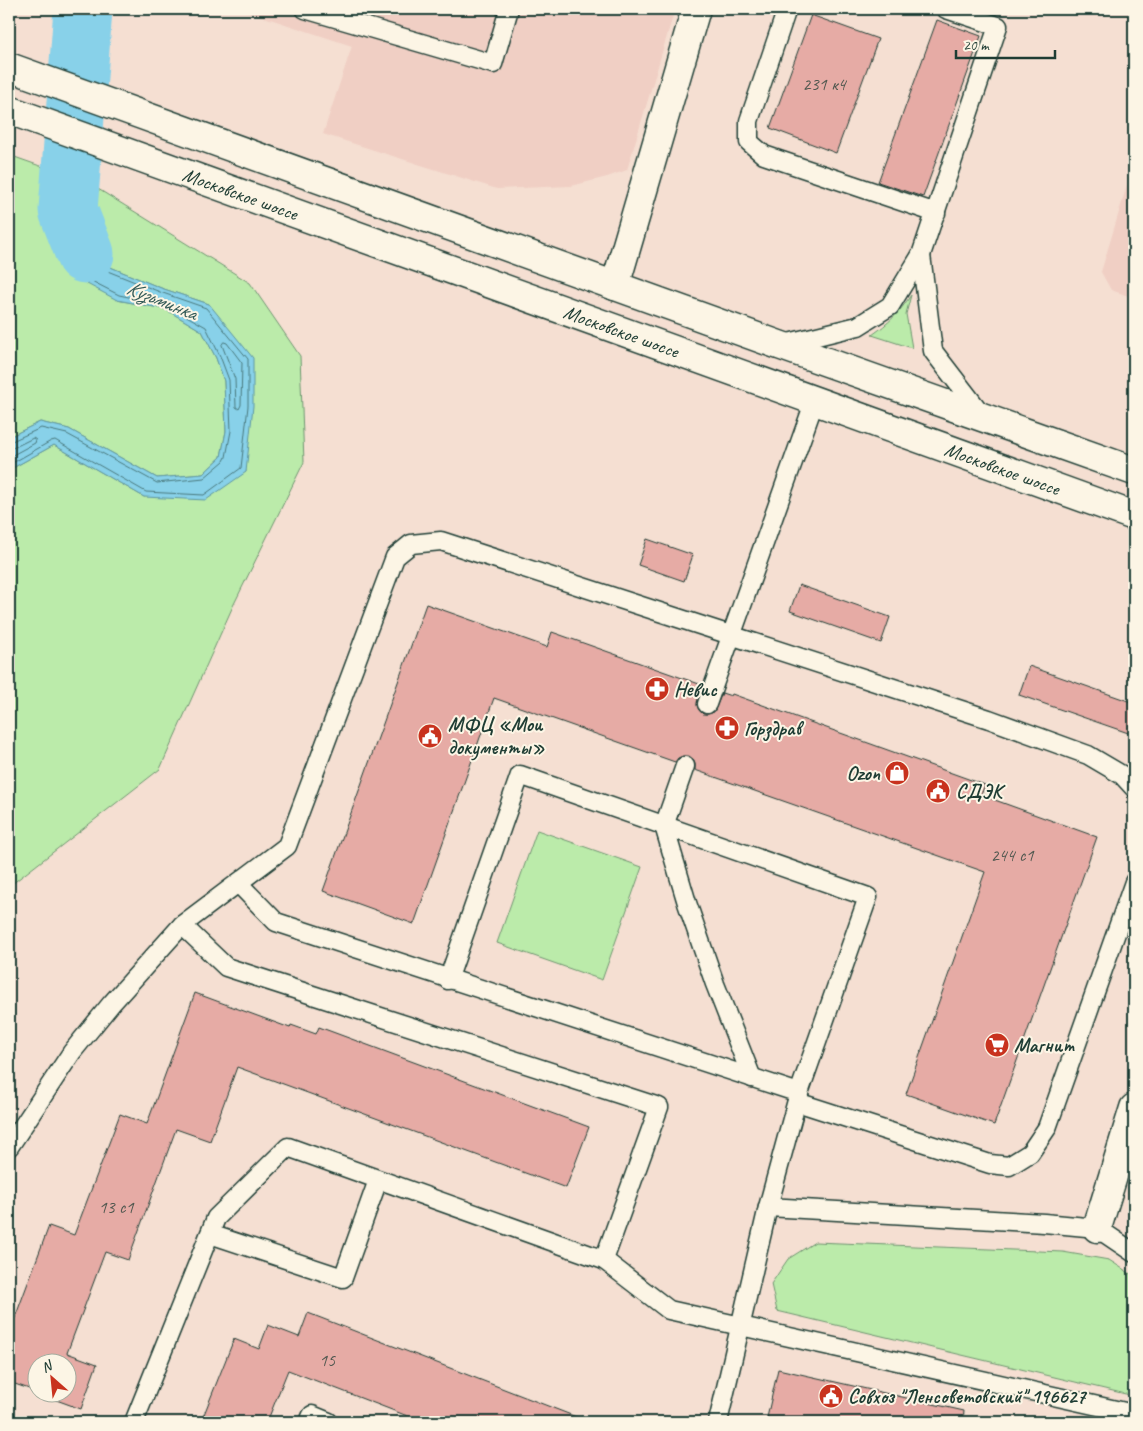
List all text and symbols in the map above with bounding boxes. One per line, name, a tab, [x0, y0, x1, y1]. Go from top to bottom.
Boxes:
scale bar	[956, 28, 1054, 60]
text: 20 m	[963, 36, 990, 55]
house number: 231 к4	[802, 73, 848, 95]
street label: Московское шоссе	[179, 161, 303, 226]
water label: Кузьминка	[123, 274, 203, 328]
street label: Московское шоссе	[560, 299, 684, 364]
street label: Московское шоссе	[941, 436, 1065, 501]
pharmacy icon: Невис	[644, 676, 670, 702]
place label: Невис	[674, 677, 718, 702]
place label: МФЦ «Мои документы»	[448, 712, 546, 761]
pharmacy icon: Горздрав	[714, 715, 740, 741]
place label: Горздрав	[744, 716, 805, 742]
public building icon: МФЦ «Мои документы»	[417, 723, 443, 749]
shop icon: Ozon	[884, 760, 910, 786]
place label: Ozon	[847, 761, 881, 786]
public building icon: СДЭК	[925, 778, 951, 804]
place label: СДЭК	[956, 779, 1006, 804]
house number: 244 с1	[990, 844, 1034, 866]
supermarket icon: Магнит	[984, 1032, 1010, 1058]
place label: Магнит	[1014, 1033, 1075, 1058]
house number: 13 с1	[98, 1196, 134, 1218]
house number: 15	[319, 1349, 336, 1371]
north arrow	[28, 1354, 78, 1404]
text: N	[39, 1356, 56, 1376]
public building icon: Совхоз "Ленсоветовский" 196627	[818, 1383, 844, 1409]
place label: Совхоз "Ленсоветовский" 196627	[848, 1384, 1088, 1409]

